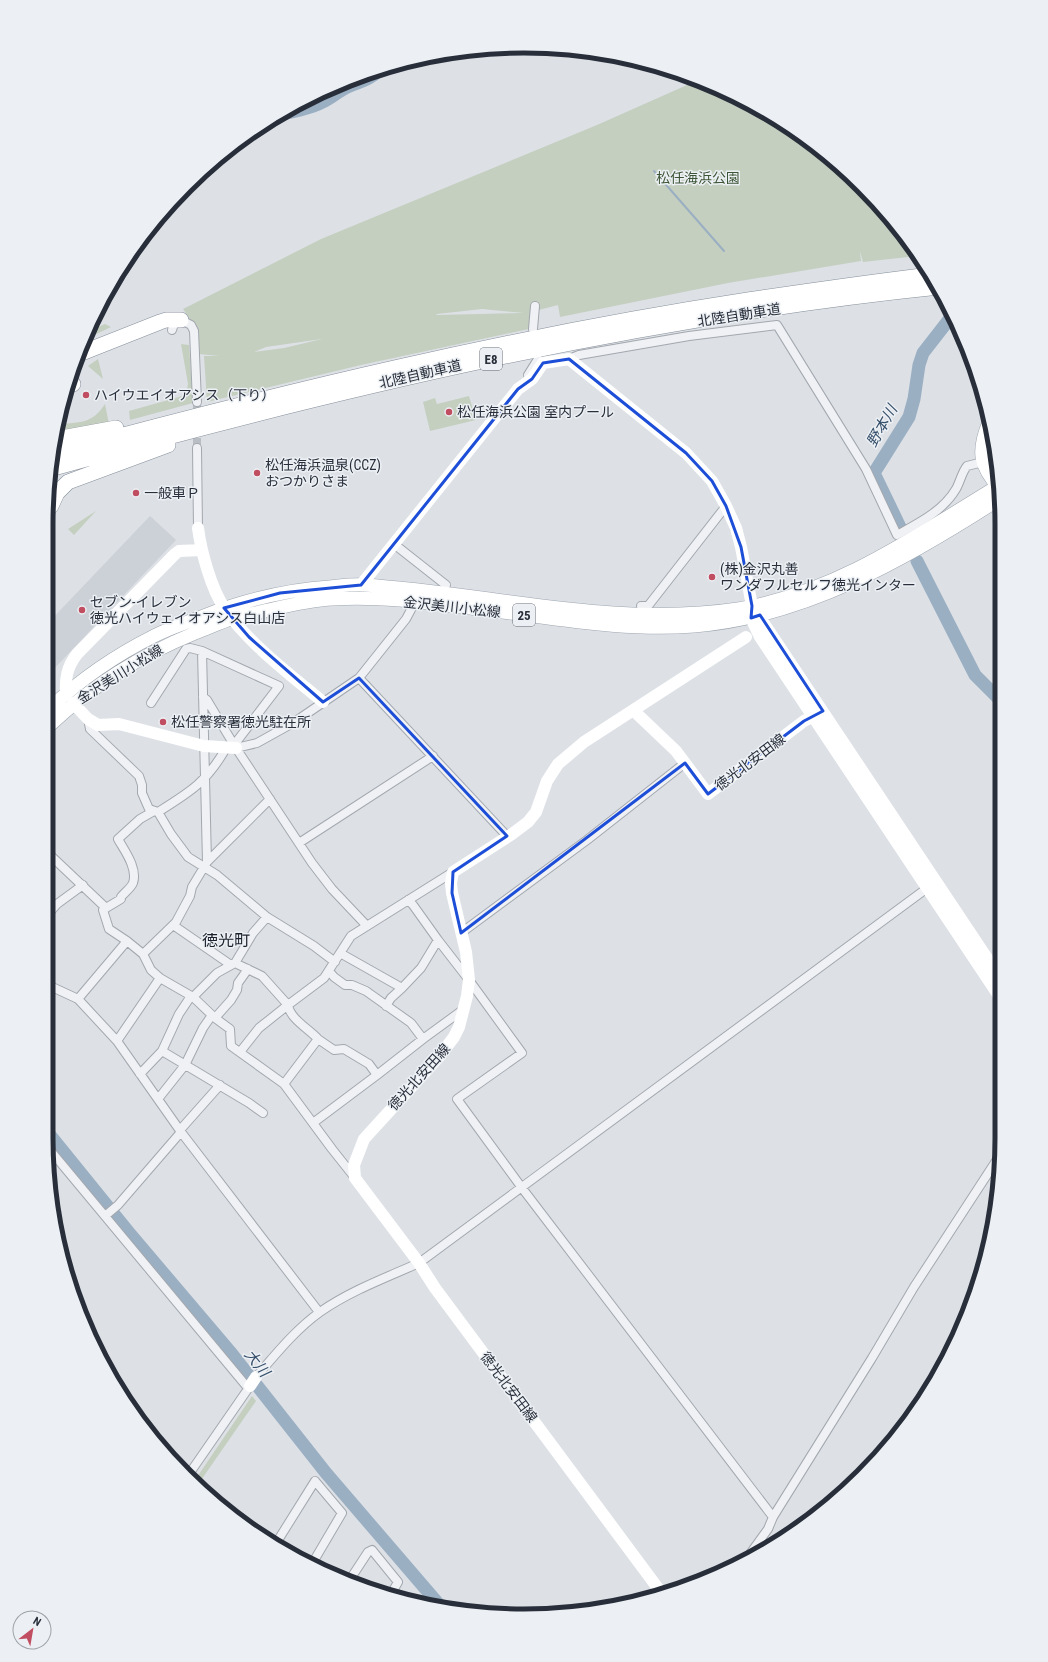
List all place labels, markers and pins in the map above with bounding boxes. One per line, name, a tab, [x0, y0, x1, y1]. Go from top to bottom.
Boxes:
place label: ハイウエイオアシス（下り）	[94, 387, 275, 403]
marker: ハイウエイオアシス（下り）	[81, 390, 91, 400]
place label: 松任海浜公園 室内プール	[457, 404, 614, 420]
marker: 松任海浜公園 室内プール	[444, 407, 454, 417]
place label: 松任海浜温泉(CCZ) おつかりさま	[265, 457, 381, 489]
marker: 松任海浜温泉(CCZ) おつかりさま	[252, 468, 262, 478]
place label: 一般車Ｐ	[144, 485, 200, 501]
marker: 一般車Ｐ	[131, 488, 141, 498]
place label: (株)金沢丸善 ワンダフルセルフ徳光インター	[720, 561, 916, 593]
marker: (株)金沢丸善 ワンダフルセルフ徳光インター	[707, 572, 717, 582]
place label: セブン-イレブン 徳光ハイウェイオアシス白山店	[90, 594, 285, 626]
marker: セブン-イレブン 徳光ハイウェイオアシス白山店	[77, 605, 87, 615]
place label: 松任警察署徳光駐在所	[171, 714, 311, 730]
marker: 松任警察署徳光駐在所	[158, 717, 168, 727]

